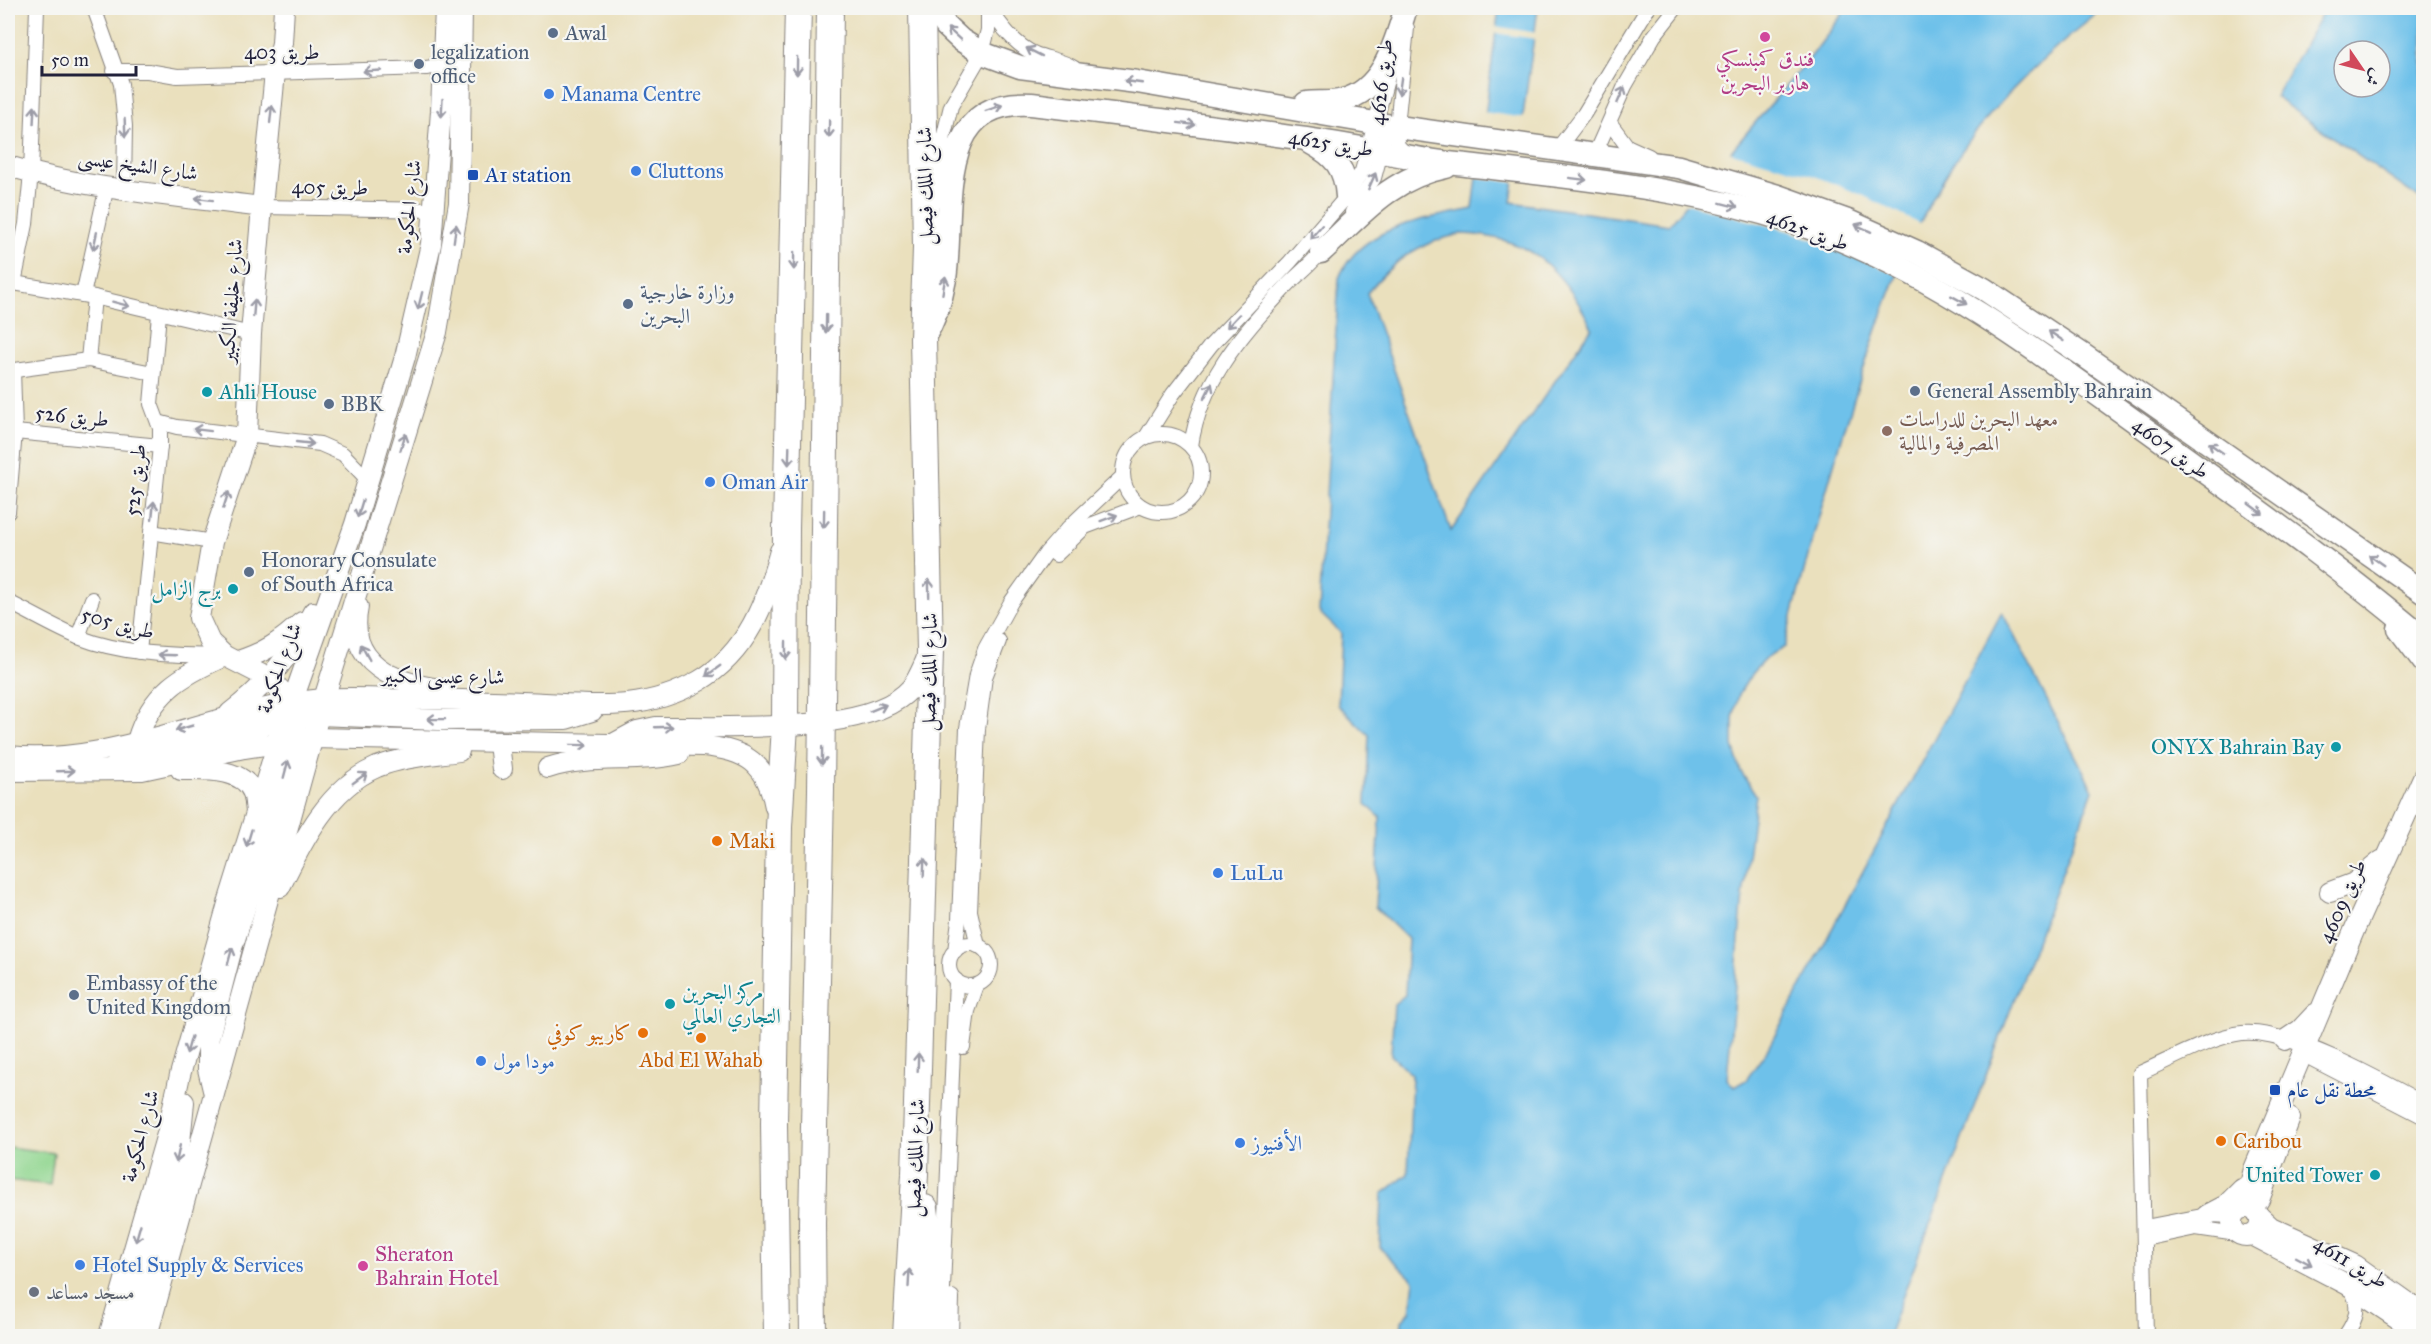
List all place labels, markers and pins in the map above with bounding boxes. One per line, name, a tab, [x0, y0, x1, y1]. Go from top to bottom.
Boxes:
place label: Awal	[564, 20, 607, 46]
marker: Awal	[546, 26, 560, 40]
marker: فندق كمبنسكي هاربر البحرين	[1758, 30, 1772, 44]
place label: legalization office	[431, 39, 529, 89]
place label: فندق كمبنسكي هاربر البحرين	[1716, 46, 1814, 96]
marker: legalization office	[412, 57, 426, 71]
place label: Manama Centre	[561, 81, 701, 107]
marker: Manama Centre	[542, 87, 556, 101]
place label: Cluttons	[648, 158, 724, 184]
place label: A1 station	[484, 162, 571, 188]
marker: Cluttons	[629, 164, 643, 178]
marker: A1 station	[466, 168, 480, 182]
place label: وزارة خارجية البحرين	[640, 279, 735, 329]
marker: وزارة خارجية البحرين	[621, 297, 635, 311]
place label: General Assembly Bahrain	[1927, 378, 2152, 404]
place label: Ahli House	[218, 379, 317, 405]
marker: General Assembly Bahrain	[1908, 384, 1922, 398]
marker: Ahli House	[200, 385, 214, 399]
place label: BBK	[341, 391, 384, 417]
marker: BBK	[322, 397, 336, 411]
place label: معهد البحرين للدراسات المصرفية والمالية	[1899, 406, 2058, 457]
marker: معهد البحرين للدراسات المصرفية والمالية	[1880, 424, 1894, 438]
place label: Oman Air	[722, 469, 808, 495]
marker: Oman Air	[703, 475, 717, 489]
place label: Honorary Consulate of South Africa	[261, 547, 437, 597]
marker: Honorary Consulate of South Africa	[242, 565, 256, 579]
place label: برج الزامل	[151, 576, 221, 608]
marker: برج الزامل	[226, 582, 240, 596]
place label: ONYX Bahrain Bay	[2151, 734, 2325, 760]
marker: ONYX Bahrain Bay	[2329, 740, 2343, 754]
place label: Maki	[729, 828, 775, 854]
marker: Maki	[710, 834, 724, 848]
place label: LuLu	[1230, 860, 1283, 886]
marker: LuLu	[1211, 866, 1225, 880]
place label: Embassy of the United Kingdom	[86, 970, 231, 1020]
place label: مركز البحرين التجاري العالمي	[682, 979, 781, 1036]
marker: Embassy of the United Kingdom	[67, 988, 81, 1002]
marker: مركز البحرين التجاري العالمي	[663, 997, 677, 1011]
place label: كاريبو كوفي	[547, 1020, 631, 1050]
marker: كاريبو كوفي	[636, 1026, 650, 1040]
marker: Abd El Wahab	[694, 1031, 708, 1045]
place label: Abd El Wahab	[638, 1047, 763, 1073]
place label: مودا مول	[493, 1048, 555, 1074]
marker: مودا مول	[474, 1054, 488, 1068]
place label: محطة نقل عام	[2287, 1077, 2377, 1108]
marker: محطة نقل عام	[2268, 1083, 2282, 1097]
place label: الأفنيوز	[1250, 1128, 1302, 1156]
place label: Caribou	[2233, 1128, 2302, 1154]
marker: Caribou	[2214, 1134, 2228, 1148]
marker: الأفنيوز	[1233, 1136, 1247, 1150]
place label: United Tower	[2245, 1162, 2363, 1188]
marker: United Tower	[2368, 1168, 2382, 1182]
place label: Sheraton Bahrain Hotel	[375, 1241, 499, 1291]
place label: Hotel Supply & Services	[92, 1252, 303, 1278]
marker: Hotel Supply & Services	[73, 1258, 87, 1272]
marker: Sheraton Bahrain Hotel	[356, 1259, 370, 1273]
place label: مسجد مساعد	[46, 1279, 135, 1305]
marker: مسجد مساعد	[27, 1285, 41, 1299]

